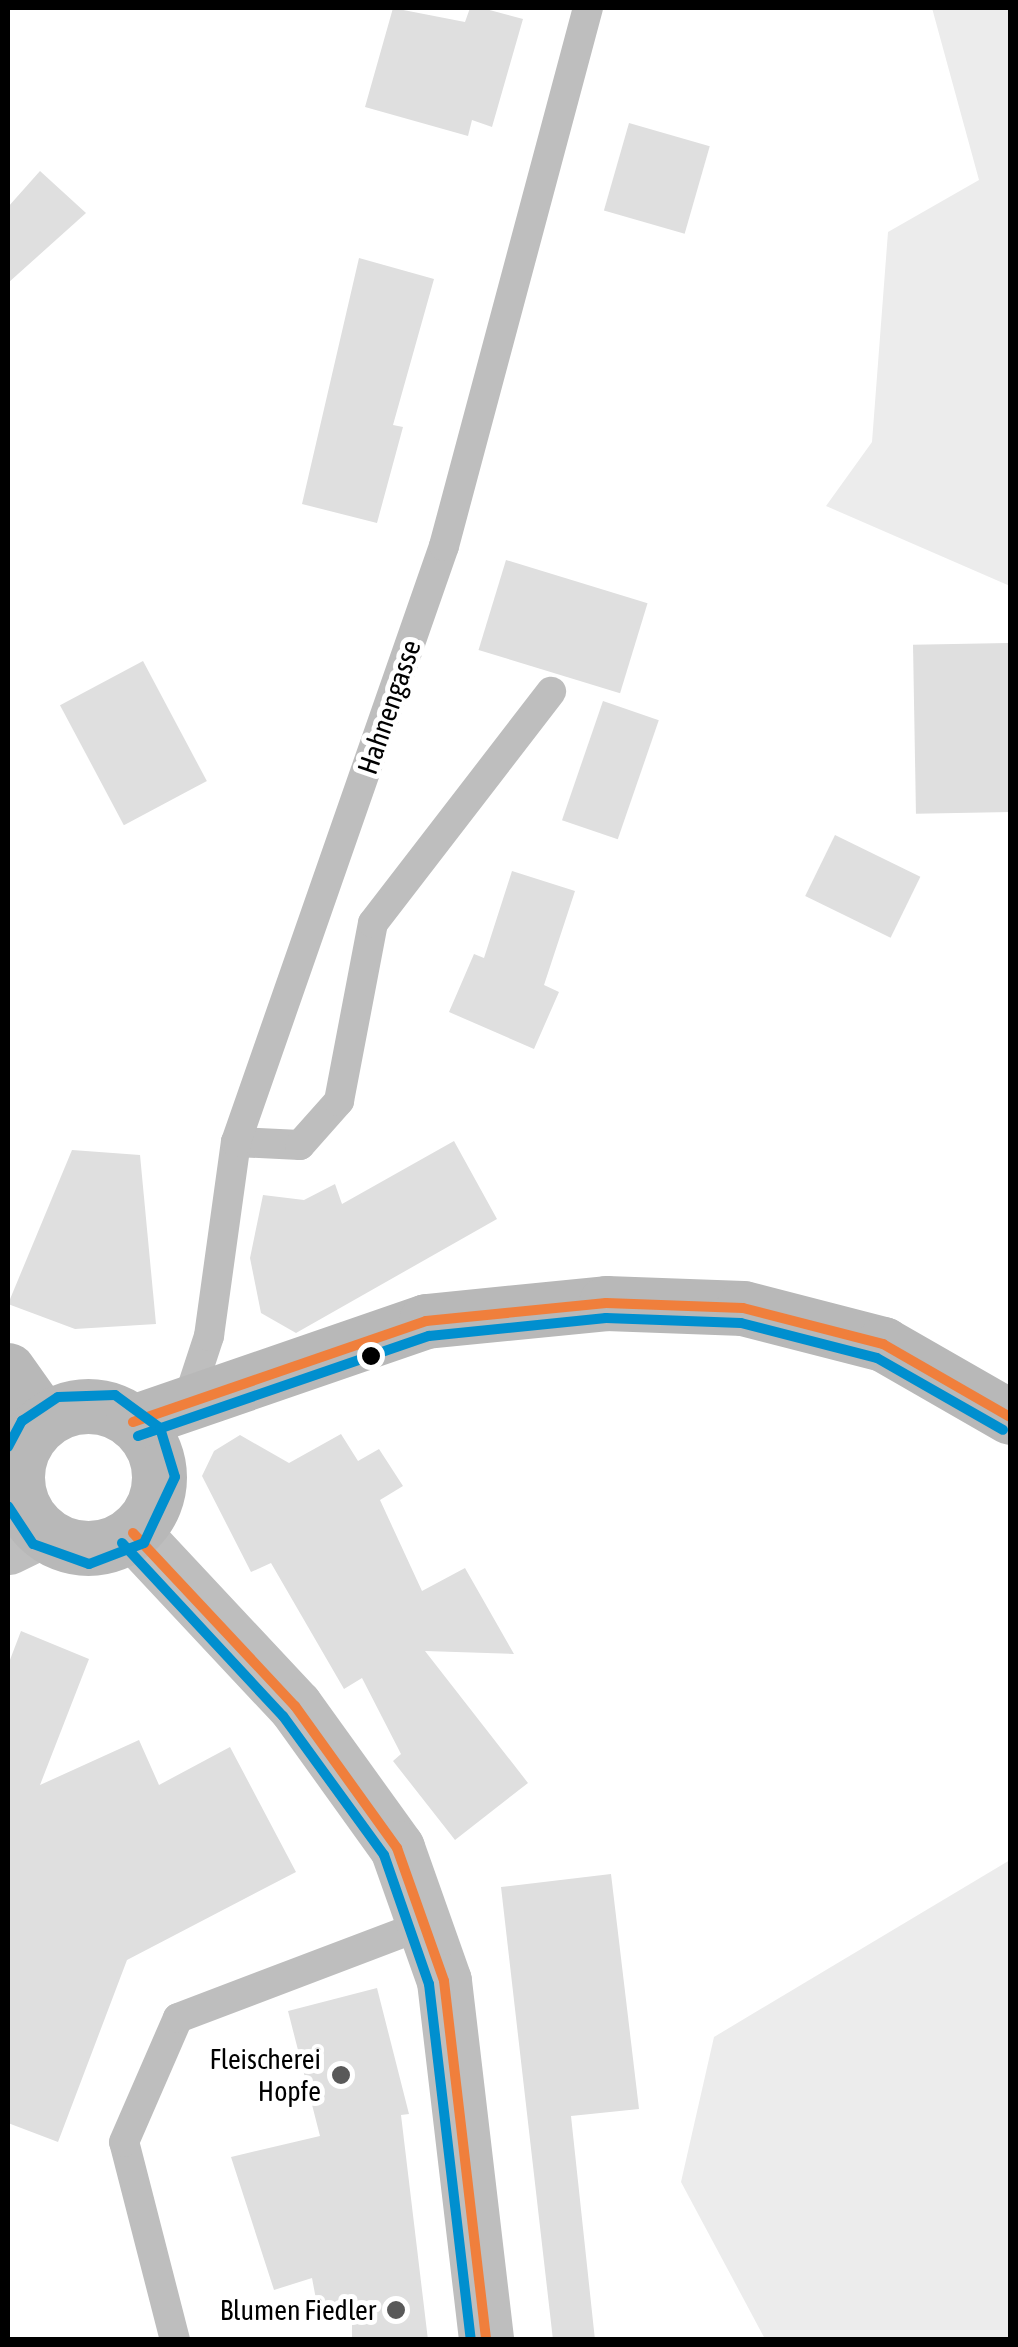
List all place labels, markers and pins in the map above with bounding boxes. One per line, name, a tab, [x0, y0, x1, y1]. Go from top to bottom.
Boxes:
unlabelled marker	[361, 1346, 381, 1366]
place label: Fleischerei Hopfe	[209, 2042, 321, 2108]
marker: Fleischerei Hopfe	[330, 2064, 352, 2086]
place label: Blumen Fiedler	[220, 2293, 376, 2327]
marker: Blumen Fiedler	[385, 2299, 407, 2321]

